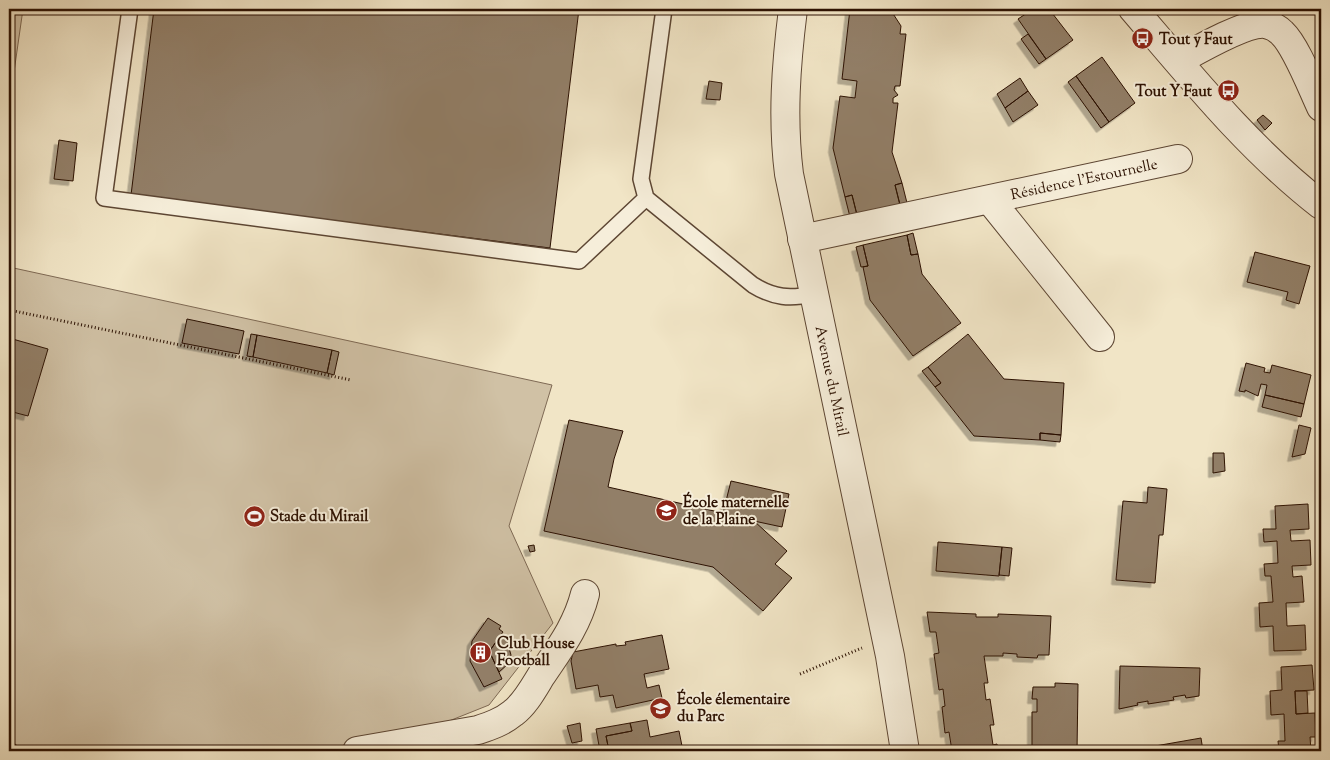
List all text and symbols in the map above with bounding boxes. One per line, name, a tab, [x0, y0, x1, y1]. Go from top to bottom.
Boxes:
bus stop icon: Tout y Faut	[1131, 27, 1155, 51]
place label: Tout y Faut	[1159, 30, 1233, 51]
bus stop icon: Tout Y Faut	[1216, 79, 1240, 103]
place label: Tout Y Faut	[1135, 82, 1213, 103]
street label: Résidence l'Estournelle	[1009, 155, 1160, 206]
street label: Avenue du Mirail	[809, 324, 852, 438]
place label: École maternelle de la Plaine	[683, 491, 789, 531]
school or university icon: École maternelle de la Plaine	[655, 499, 679, 523]
sports icon: Stade du Mirail	[242, 504, 266, 528]
place label: Stade du Mirail	[270, 507, 369, 528]
place label: Club House Football	[497, 634, 575, 672]
building icon: Club House Football	[469, 640, 493, 664]
place label: École élementaire du Parc	[677, 688, 790, 728]
school or university icon: École élementaire du Parc	[649, 696, 673, 720]

